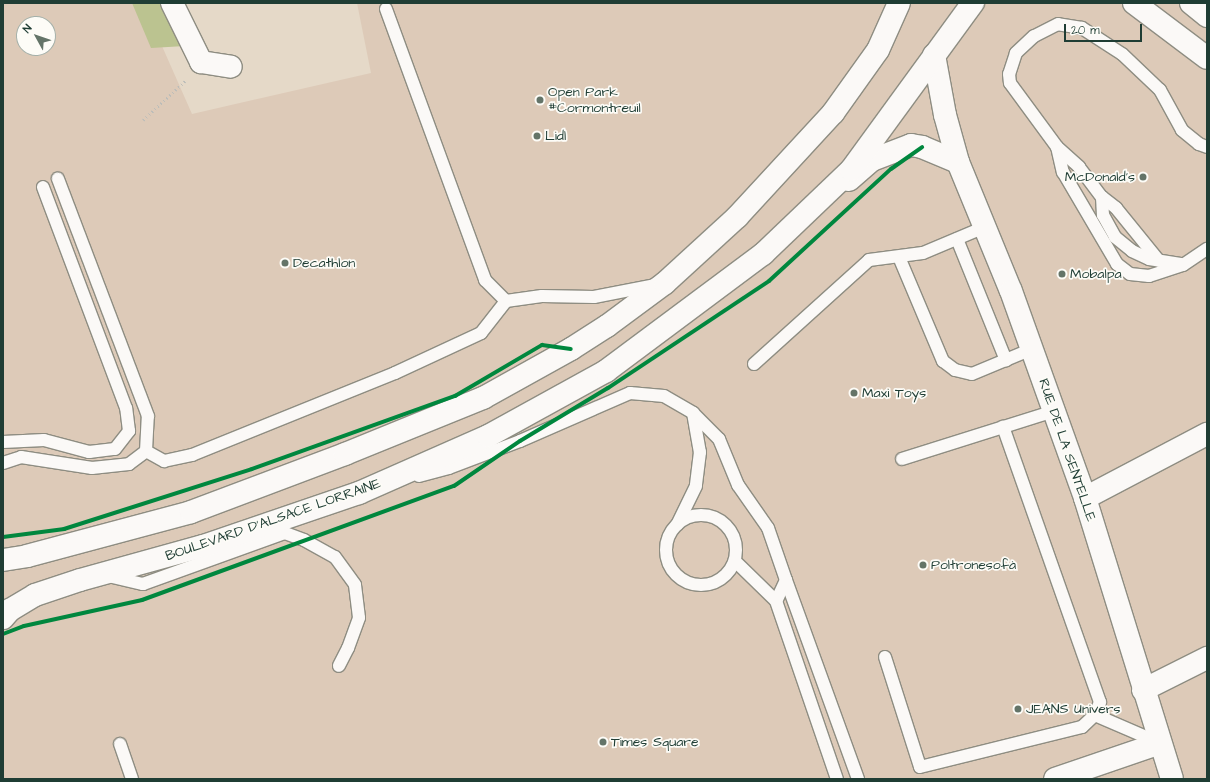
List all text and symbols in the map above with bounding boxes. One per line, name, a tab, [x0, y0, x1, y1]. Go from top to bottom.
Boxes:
north arrow	[16, 16, 56, 56]
scale bar	[1066, 16, 1144, 42]
text: N	[19, 21, 35, 36]
text: 20 m	[1071, 22, 1100, 39]
place label: Open Park #Cormontreuil	[548, 84, 641, 116]
marker: Open Park #Cormontreuil	[535, 95, 545, 105]
place label: Lidl	[545, 128, 566, 144]
marker: Lidl	[532, 131, 542, 141]
place label: McDonald's	[1065, 169, 1135, 185]
marker: McDonald's	[1138, 172, 1148, 182]
place label: Decathlon	[293, 255, 355, 271]
marker: Decathlon	[280, 258, 290, 268]
place label: Mobalpa	[1070, 266, 1122, 282]
marker: Mobalpa	[1057, 269, 1067, 279]
street label: RUE DE LA SENTELLE	[1035, 376, 1099, 524]
place label: Maxi Toys	[862, 385, 926, 401]
marker: Maxi Toys	[849, 388, 859, 398]
street label: BOULEVARD D'ALSACE LORRAINE	[163, 475, 383, 565]
place label: Poltronesofà	[931, 557, 1016, 573]
marker: Poltronesofà	[918, 560, 928, 570]
place label: JEANS Univers	[1026, 701, 1121, 717]
marker: JEANS Univers	[1013, 704, 1023, 714]
place label: Times Square	[611, 734, 699, 750]
marker: Times Square	[598, 737, 608, 747]

